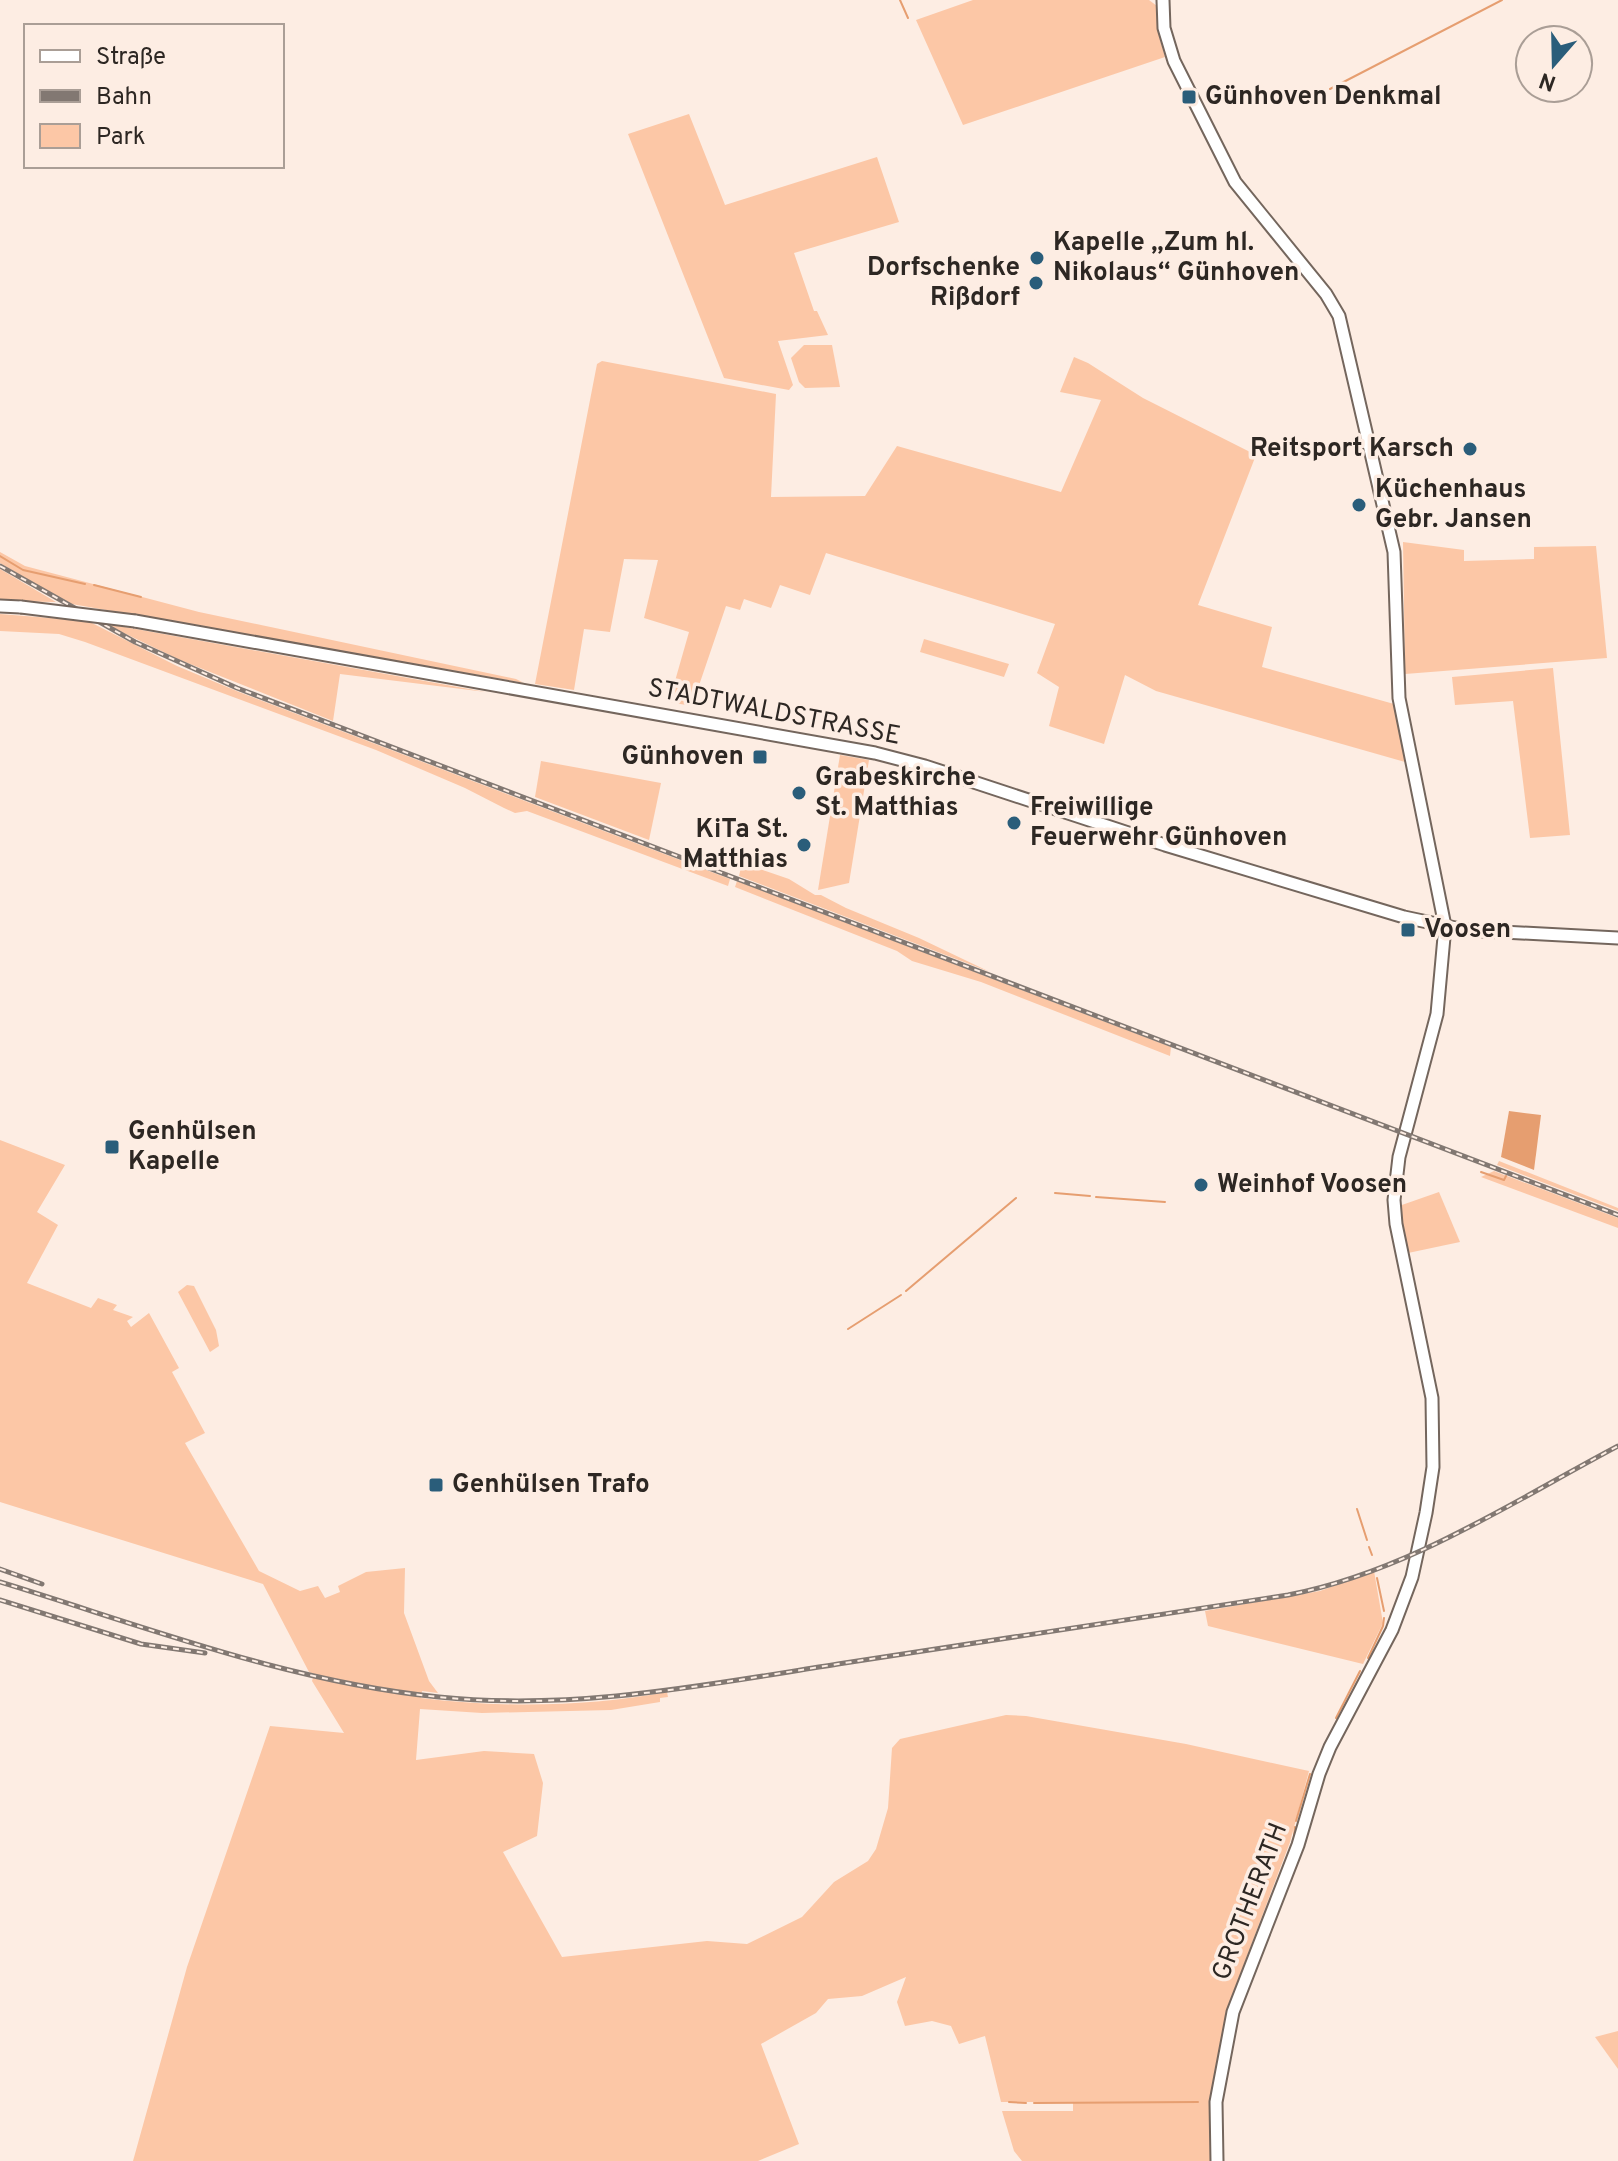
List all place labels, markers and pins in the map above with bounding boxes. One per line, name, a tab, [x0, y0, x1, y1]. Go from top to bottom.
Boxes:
place label: Günhoven Denkmal	[1205, 81, 1442, 114]
marker: Günhoven Denkmal	[1180, 88, 1198, 106]
place label: Kapelle „Zum hl. Nikolaus“ Günhoven	[1053, 227, 1300, 290]
marker: Kapelle „Zum hl. Nikolaus“ Günhoven	[1028, 249, 1046, 267]
place label: Dorfschenke Rißdorf	[867, 252, 1020, 315]
marker: Dorfschenke Rißdorf	[1027, 274, 1045, 292]
place label: Reitsport Karsch	[1250, 433, 1454, 466]
marker: Reitsport Karsch	[1461, 440, 1479, 458]
place label: Küchenhaus Gebr. Jansen	[1375, 474, 1532, 537]
marker: Küchenhaus Gebr. Jansen	[1350, 496, 1368, 514]
place label: Günhoven	[621, 741, 744, 774]
marker: Günhoven	[751, 748, 769, 766]
place label: Grabeskirche St. Matthias	[815, 762, 976, 825]
marker: Grabeskirche St. Matthias	[790, 784, 808, 802]
place label: Freiwillige Feuerwehr Günhoven	[1030, 792, 1287, 855]
place label: KiTa St. Matthias	[683, 814, 788, 877]
marker: Freiwillige Feuerwehr Günhoven	[1005, 814, 1023, 832]
marker: KiTa St. Matthias	[795, 836, 813, 854]
place label: Voosen	[1424, 914, 1511, 947]
marker: Voosen	[1399, 921, 1417, 939]
place label: Genhülsen Kapelle	[128, 1116, 257, 1179]
marker: Genhülsen Kapelle	[103, 1138, 121, 1156]
place label: Weinhof Voosen	[1217, 1169, 1407, 1202]
marker: Weinhof Voosen	[1192, 1176, 1210, 1194]
place label: Genhülsen Trafo	[452, 1469, 650, 1502]
marker: Genhülsen Trafo	[427, 1476, 445, 1494]

